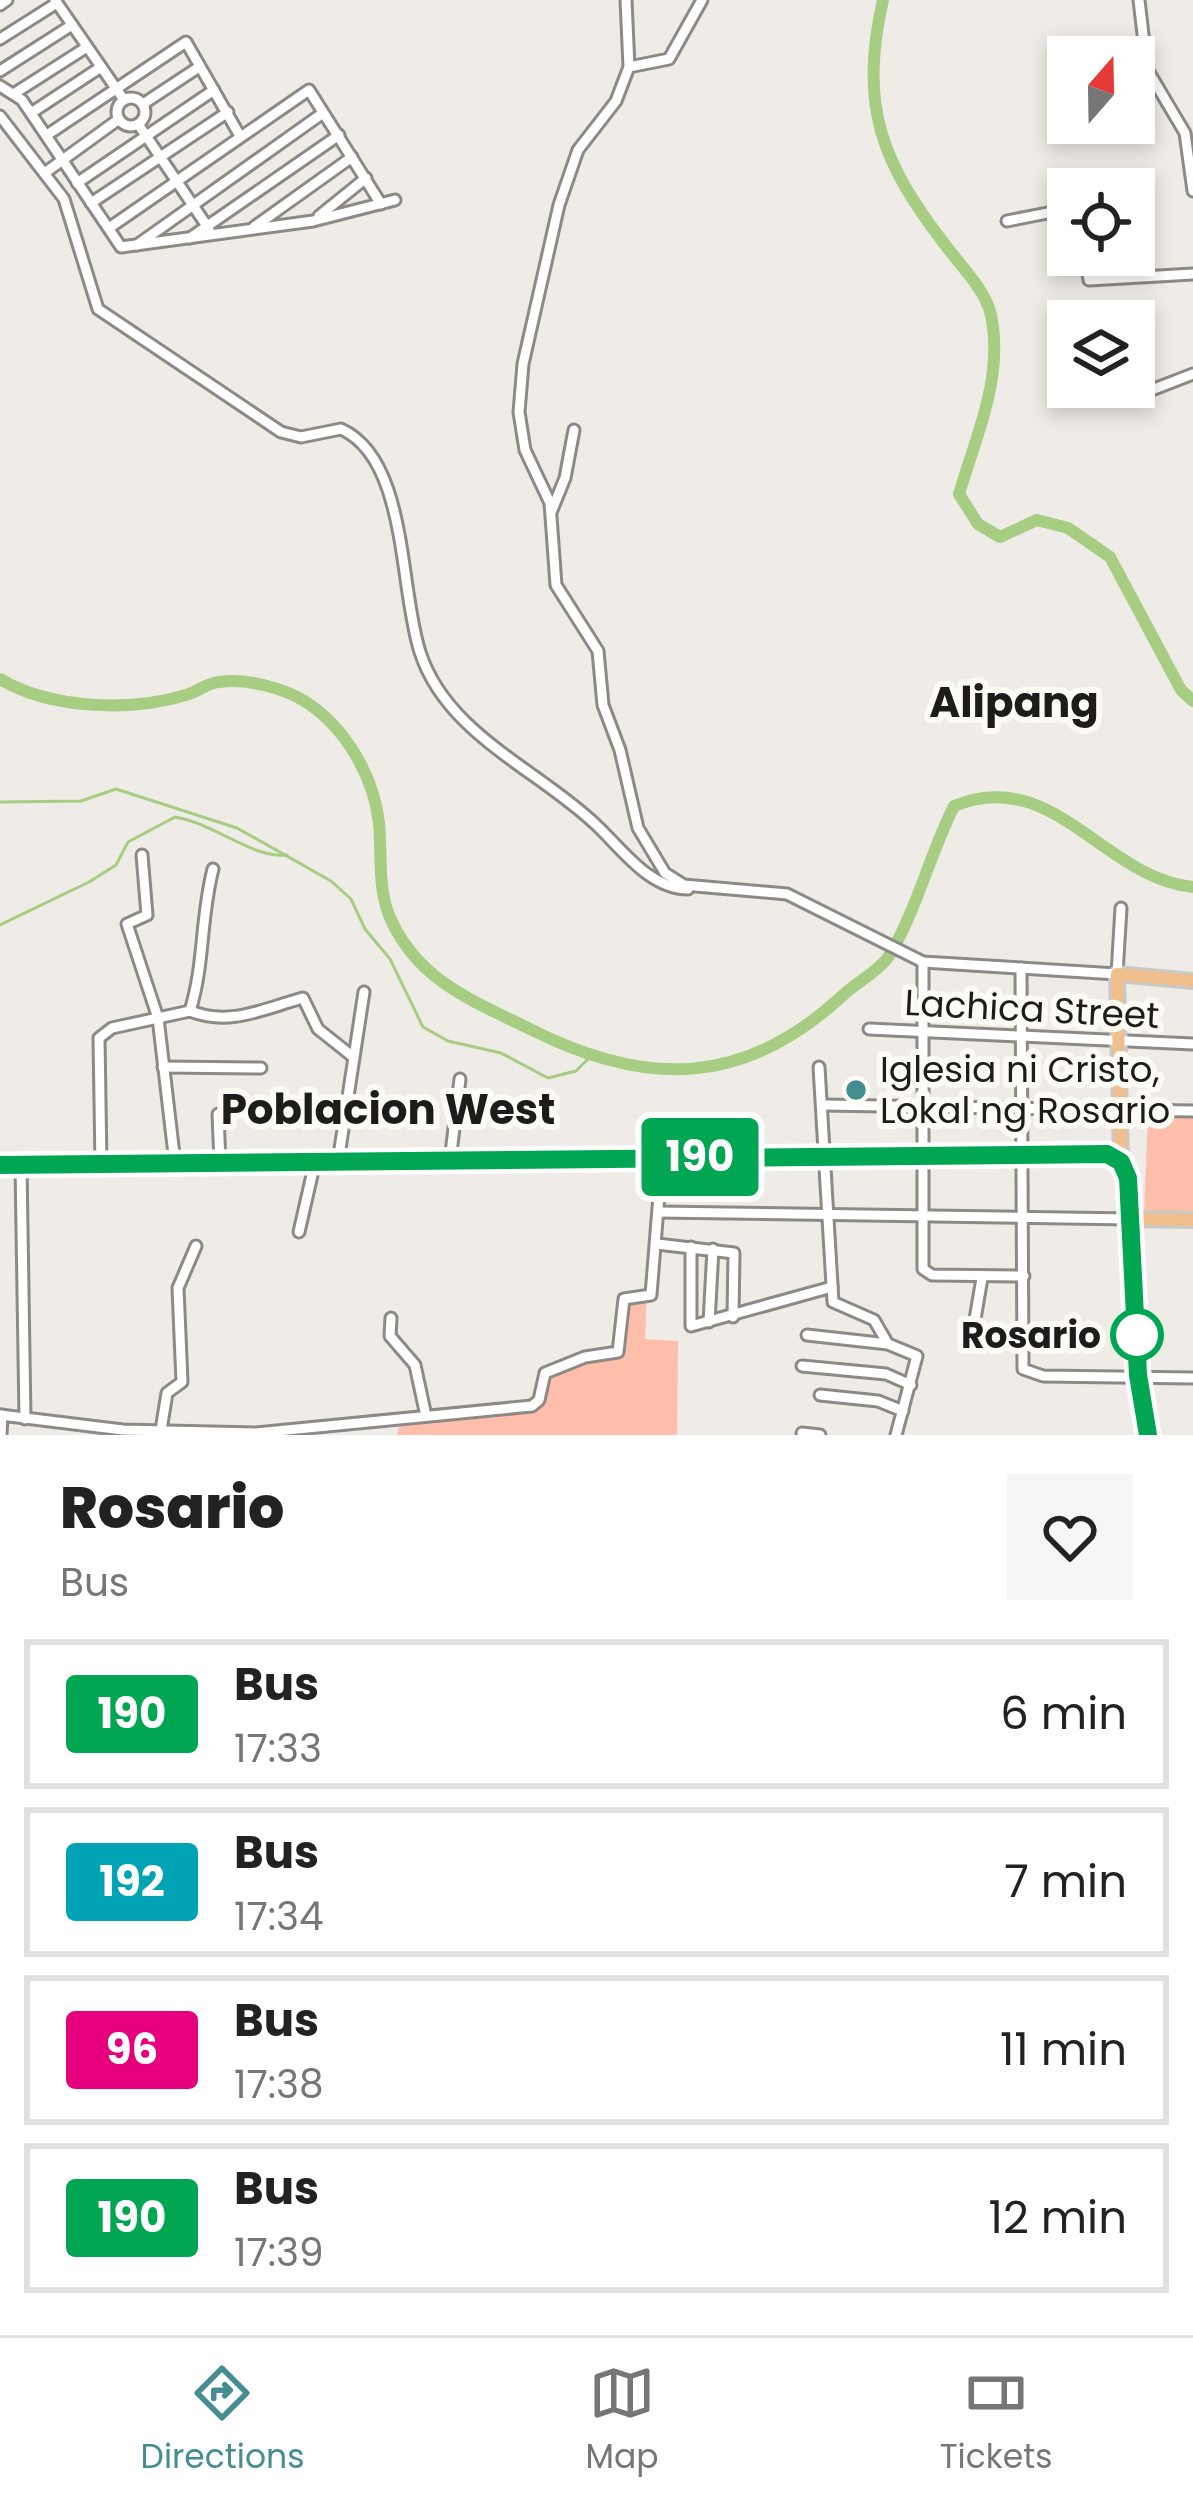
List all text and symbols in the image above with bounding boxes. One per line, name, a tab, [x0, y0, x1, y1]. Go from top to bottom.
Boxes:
north arrow	[1047, 36, 1155, 144]
map controls	[1047, 36, 1155, 408]
button: locate	[1047, 168, 1155, 276]
button: layers	[1047, 300, 1155, 408]
district label: Alipang	[929, 673, 1099, 732]
street label: Lachica Street	[903, 977, 1161, 1041]
place label: Iglesia ni Cristo, Lokal ng Rosario	[880, 1044, 1170, 1136]
marker: Iglesia ni Cristo, Lokal ng Rosario	[843, 1077, 869, 1103]
district label: Poblacion West	[221, 1080, 555, 1139]
line badge: 190	[631, 1118, 769, 1196]
text: 190	[665, 1127, 735, 1186]
place label: Rosario	[961, 1310, 1101, 1361]
marker: Rosario	[1112, 1310, 1162, 1360]
text: Rosario	[60, 1468, 284, 1548]
button: heart	[1007, 1474, 1133, 1600]
text: Bus	[60, 1555, 129, 1610]
text: Bus	[234, 1653, 319, 1716]
text: 6 min	[1000, 1682, 1127, 1745]
text: 190	[97, 1684, 167, 1743]
text: 17:33	[234, 1721, 322, 1776]
text: Bus	[234, 1821, 319, 1884]
text: 7 min	[1004, 1850, 1127, 1913]
text: 192	[99, 1852, 165, 1911]
text: 17:34	[234, 1889, 324, 1944]
text: Bus	[234, 1989, 319, 2052]
text: 11 min	[1000, 2018, 1127, 2081]
text: 96	[106, 2020, 158, 2079]
text: 17:38	[234, 2057, 324, 2112]
text: Bus	[234, 2157, 319, 2220]
text: 12 min	[988, 2186, 1127, 2249]
text: 190	[97, 2188, 167, 2247]
text: 17:39	[234, 2225, 324, 2280]
tab: Directions	[141, 2360, 304, 2482]
tab: Map	[586, 2360, 659, 2482]
tab: Tickets	[940, 2360, 1052, 2482]

